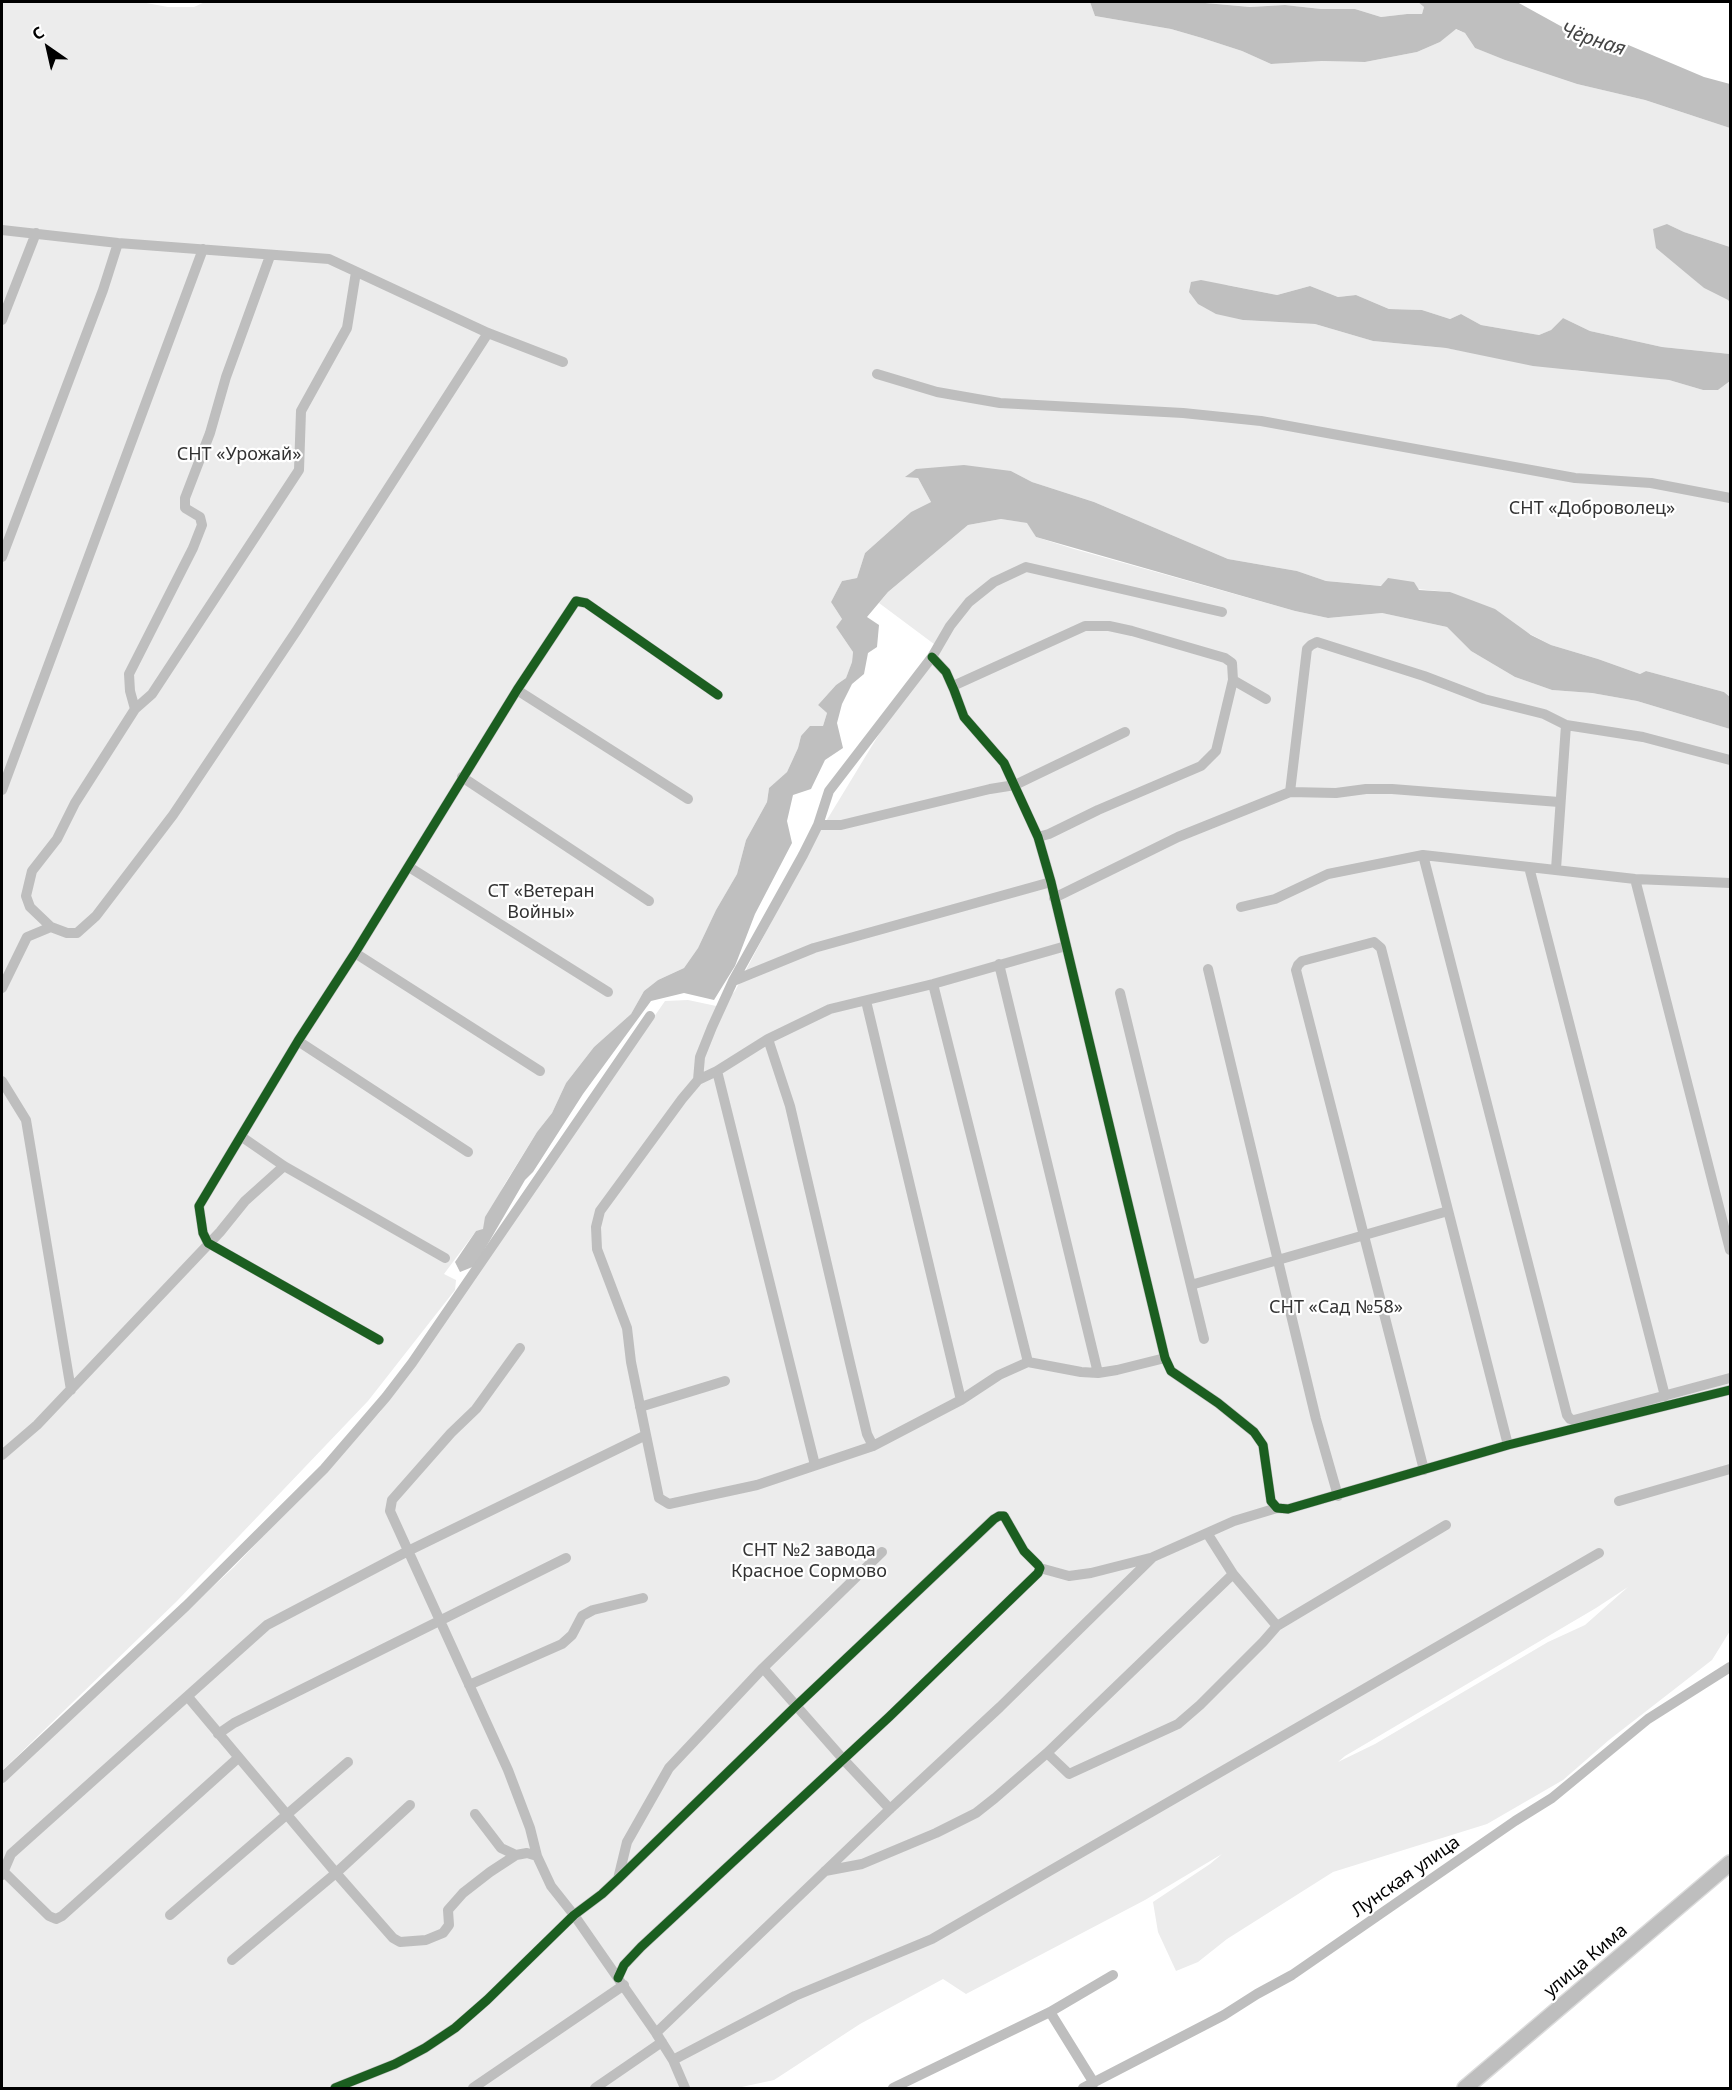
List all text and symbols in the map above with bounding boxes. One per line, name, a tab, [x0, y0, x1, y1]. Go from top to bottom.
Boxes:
north arrow	[18, 18, 78, 78]
water label: Чёрная	[1558, 18, 1628, 62]
text: С	[27, 21, 48, 45]
park label: СНТ «Урожай»	[177, 444, 301, 466]
park label: СНТ «Доброволец»	[1509, 498, 1675, 520]
park label: СТ «Ветеран Войны»	[488, 881, 594, 924]
park label: СНТ «Сад №58»	[1269, 1297, 1403, 1319]
park label: СНТ №2 завода Красное Сормово	[731, 1540, 887, 1582]
street label: Лунская улица	[1348, 1832, 1464, 1922]
street label: улица Кима	[1540, 1920, 1632, 2002]

